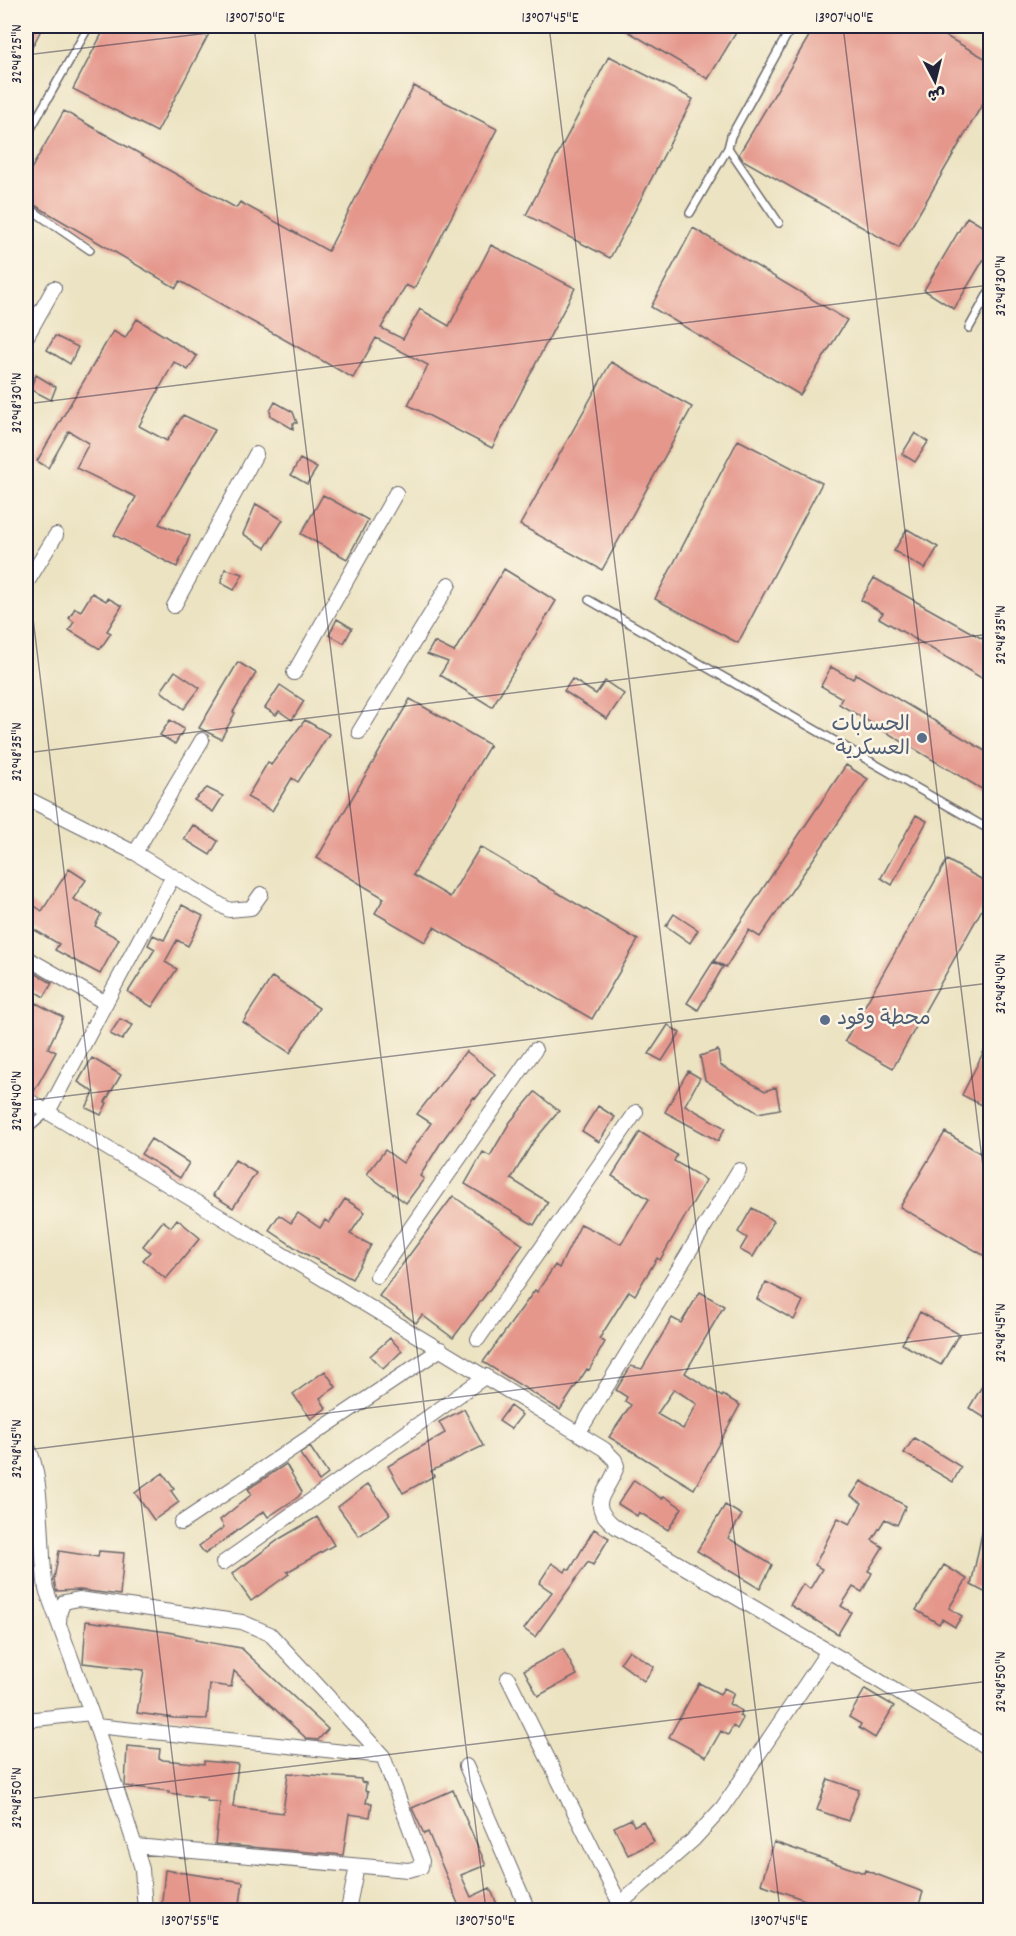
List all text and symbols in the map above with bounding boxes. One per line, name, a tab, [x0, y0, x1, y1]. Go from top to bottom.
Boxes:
text: 13°07'50"E	[226, 8, 285, 30]
text: 13°07'45"E	[522, 8, 579, 30]
text: 13°07'40"E	[815, 8, 873, 30]
text: 32°48'25"N	[7, 24, 29, 84]
north arrow	[905, 51, 965, 111]
text: ش	[926, 81, 947, 106]
text: 32°48'30"N	[991, 256, 1013, 316]
text: 32°48'30"N	[7, 373, 29, 433]
text: 32°48'35"N	[991, 605, 1013, 665]
place label: الحسابات العسكرية	[832, 711, 910, 765]
text: 32°48'35"N	[7, 722, 29, 782]
marker: الحسابات العسكرية	[915, 731, 929, 745]
text: 32°48'40"N	[991, 954, 1013, 1014]
place label: محطة وقود	[837, 1005, 931, 1035]
marker: محطة وقود	[818, 1013, 832, 1027]
text: 32°48'40"N	[7, 1071, 29, 1131]
text: 32°48'45"N	[991, 1303, 1013, 1363]
text: 32°48'45"N	[7, 1419, 29, 1479]
text: 32°48'50"N	[991, 1651, 1013, 1713]
text: 32°48'50"N	[7, 1767, 29, 1829]
text: 13°07'55"E	[161, 1911, 219, 1933]
text: 13°07'50"E	[456, 1911, 515, 1933]
text: 13°07'45"E	[751, 1911, 808, 1933]

